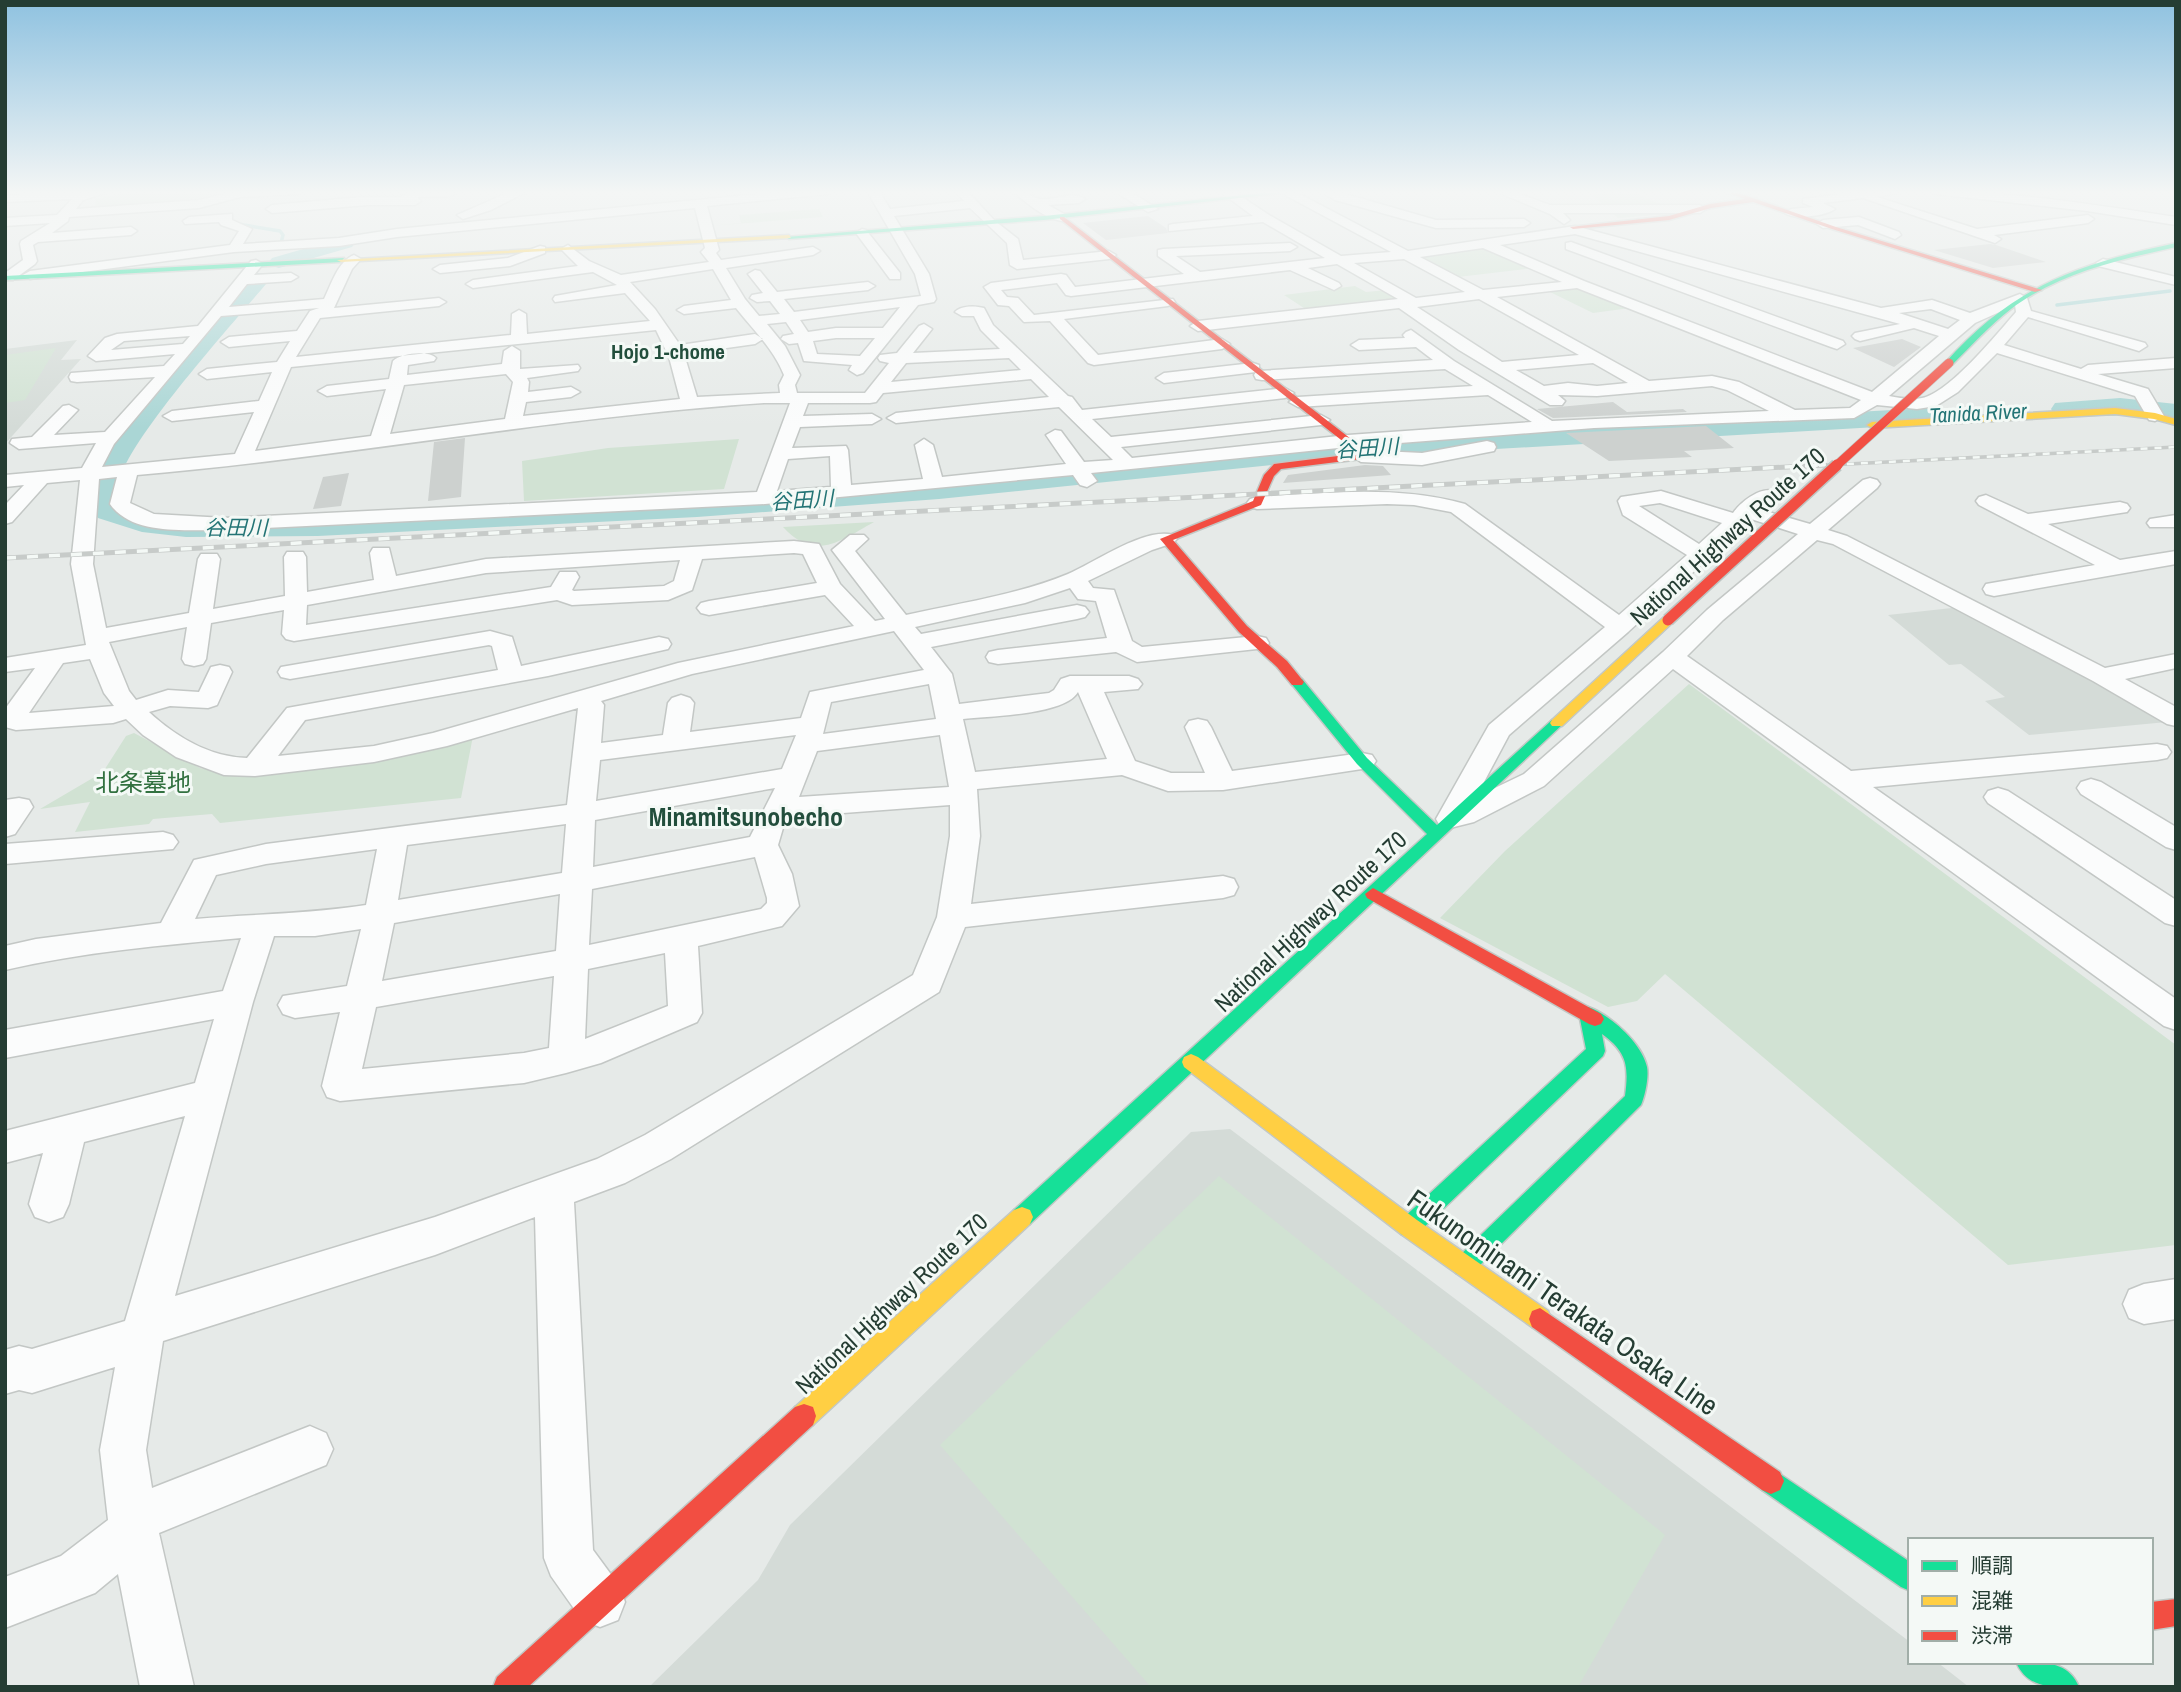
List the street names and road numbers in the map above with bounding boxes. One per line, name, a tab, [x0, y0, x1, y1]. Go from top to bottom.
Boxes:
street label: National Highway Route 170	[1623, 440, 1831, 632]
street label: National Highway Route 170	[1207, 823, 1413, 1019]
street label: Fukunominami Terakata Osaka Line	[1400, 1180, 1726, 1424]
street label: National Highway Route 170	[788, 1205, 994, 1401]

